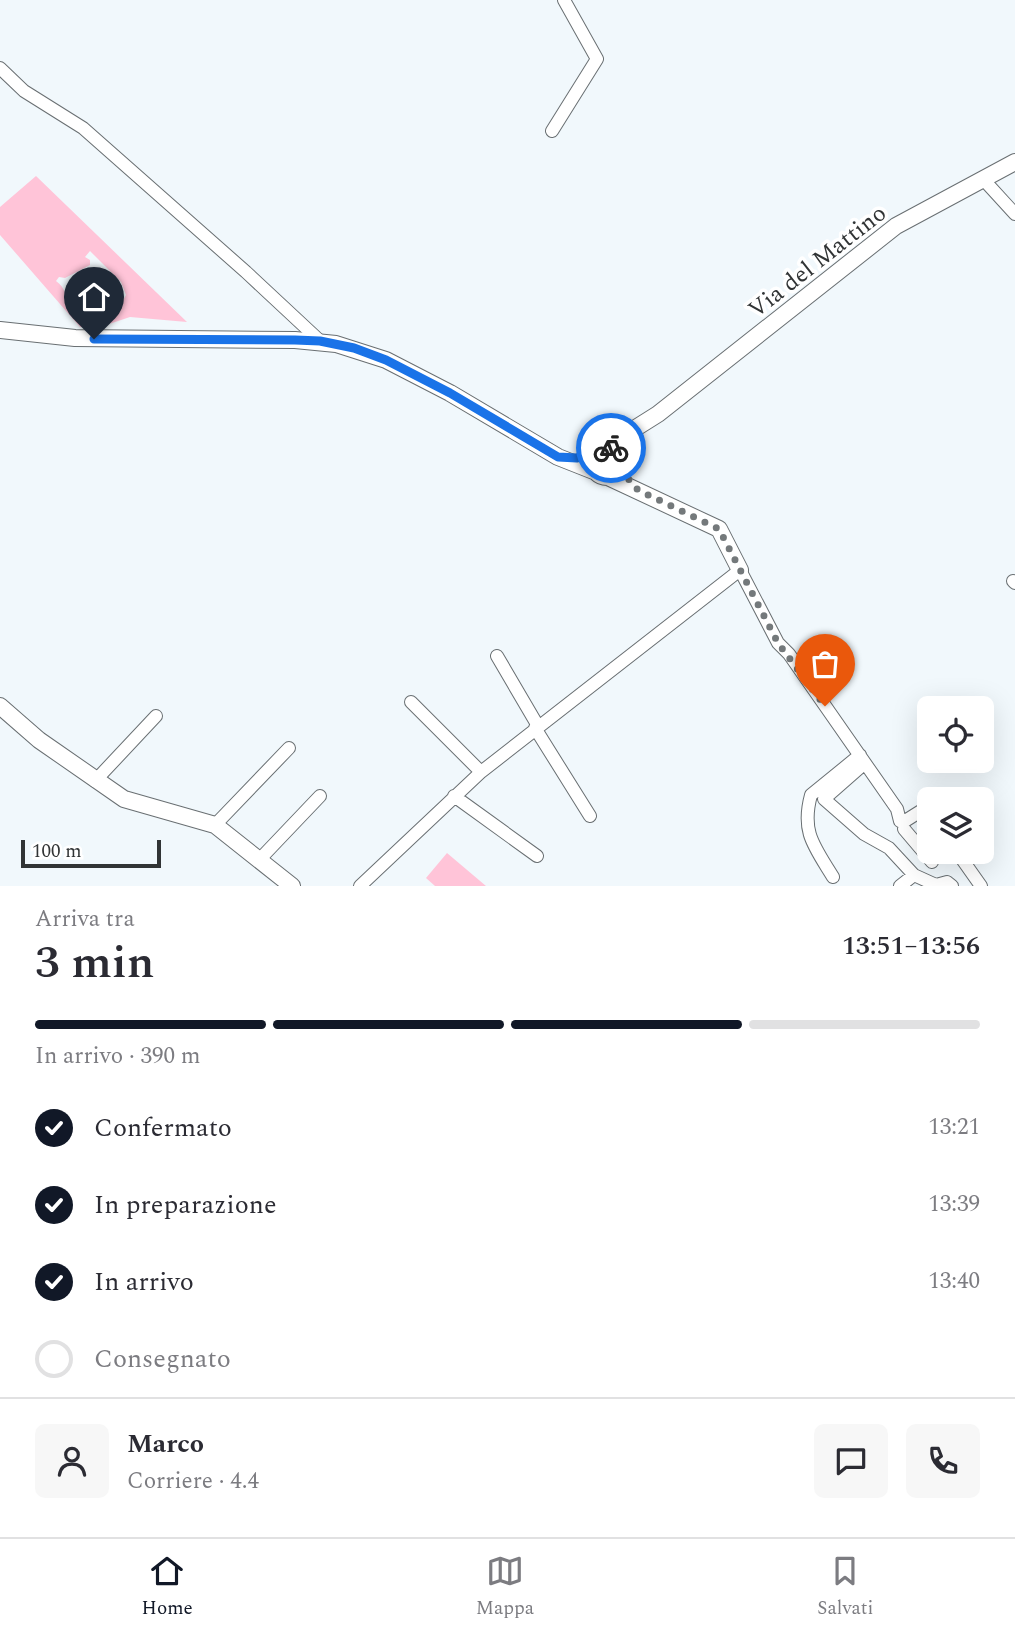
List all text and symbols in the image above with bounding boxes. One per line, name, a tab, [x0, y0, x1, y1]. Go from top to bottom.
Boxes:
street label: Via del Mattino	[741, 196, 895, 327]
pin	[64, 267, 124, 339]
icon: home	[75, 278, 113, 316]
courier	[576, 413, 646, 483]
icon: bike	[592, 429, 630, 467]
pin	[795, 634, 855, 706]
icon: bag	[806, 645, 844, 683]
map controls	[917, 696, 994, 864]
button: locate	[917, 696, 994, 773]
button: layers	[917, 787, 994, 864]
scale bar	[21, 837, 161, 869]
text: 100 m	[32, 837, 82, 866]
text: Arriva tra	[35, 902, 135, 937]
text: 13:51–13:56	[842, 926, 980, 966]
text: 3 min	[35, 928, 154, 998]
text: In arrivo · 390 m	[35, 1039, 201, 1074]
text: Confermato	[94, 1108, 232, 1148]
icon: check	[35, 1109, 73, 1147]
text: 13:21	[928, 1110, 980, 1145]
text: In preparazione	[94, 1185, 276, 1225]
icon: check	[35, 1186, 73, 1224]
text: 13:39	[928, 1187, 980, 1222]
text: In arrivo	[94, 1262, 194, 1302]
icon: check	[35, 1263, 73, 1301]
text: 13:40	[928, 1264, 980, 1299]
text: Consegnato	[94, 1339, 231, 1379]
button: person	[35, 1424, 109, 1498]
text: Marco	[127, 1424, 204, 1464]
button: chat	[814, 1424, 888, 1498]
button: phone	[906, 1424, 980, 1498]
text: Corriere · 4.4	[127, 1464, 259, 1499]
tab: Home	[142, 1552, 193, 1623]
tab: Mappa	[476, 1552, 534, 1623]
tab: Salvati	[817, 1552, 873, 1623]

